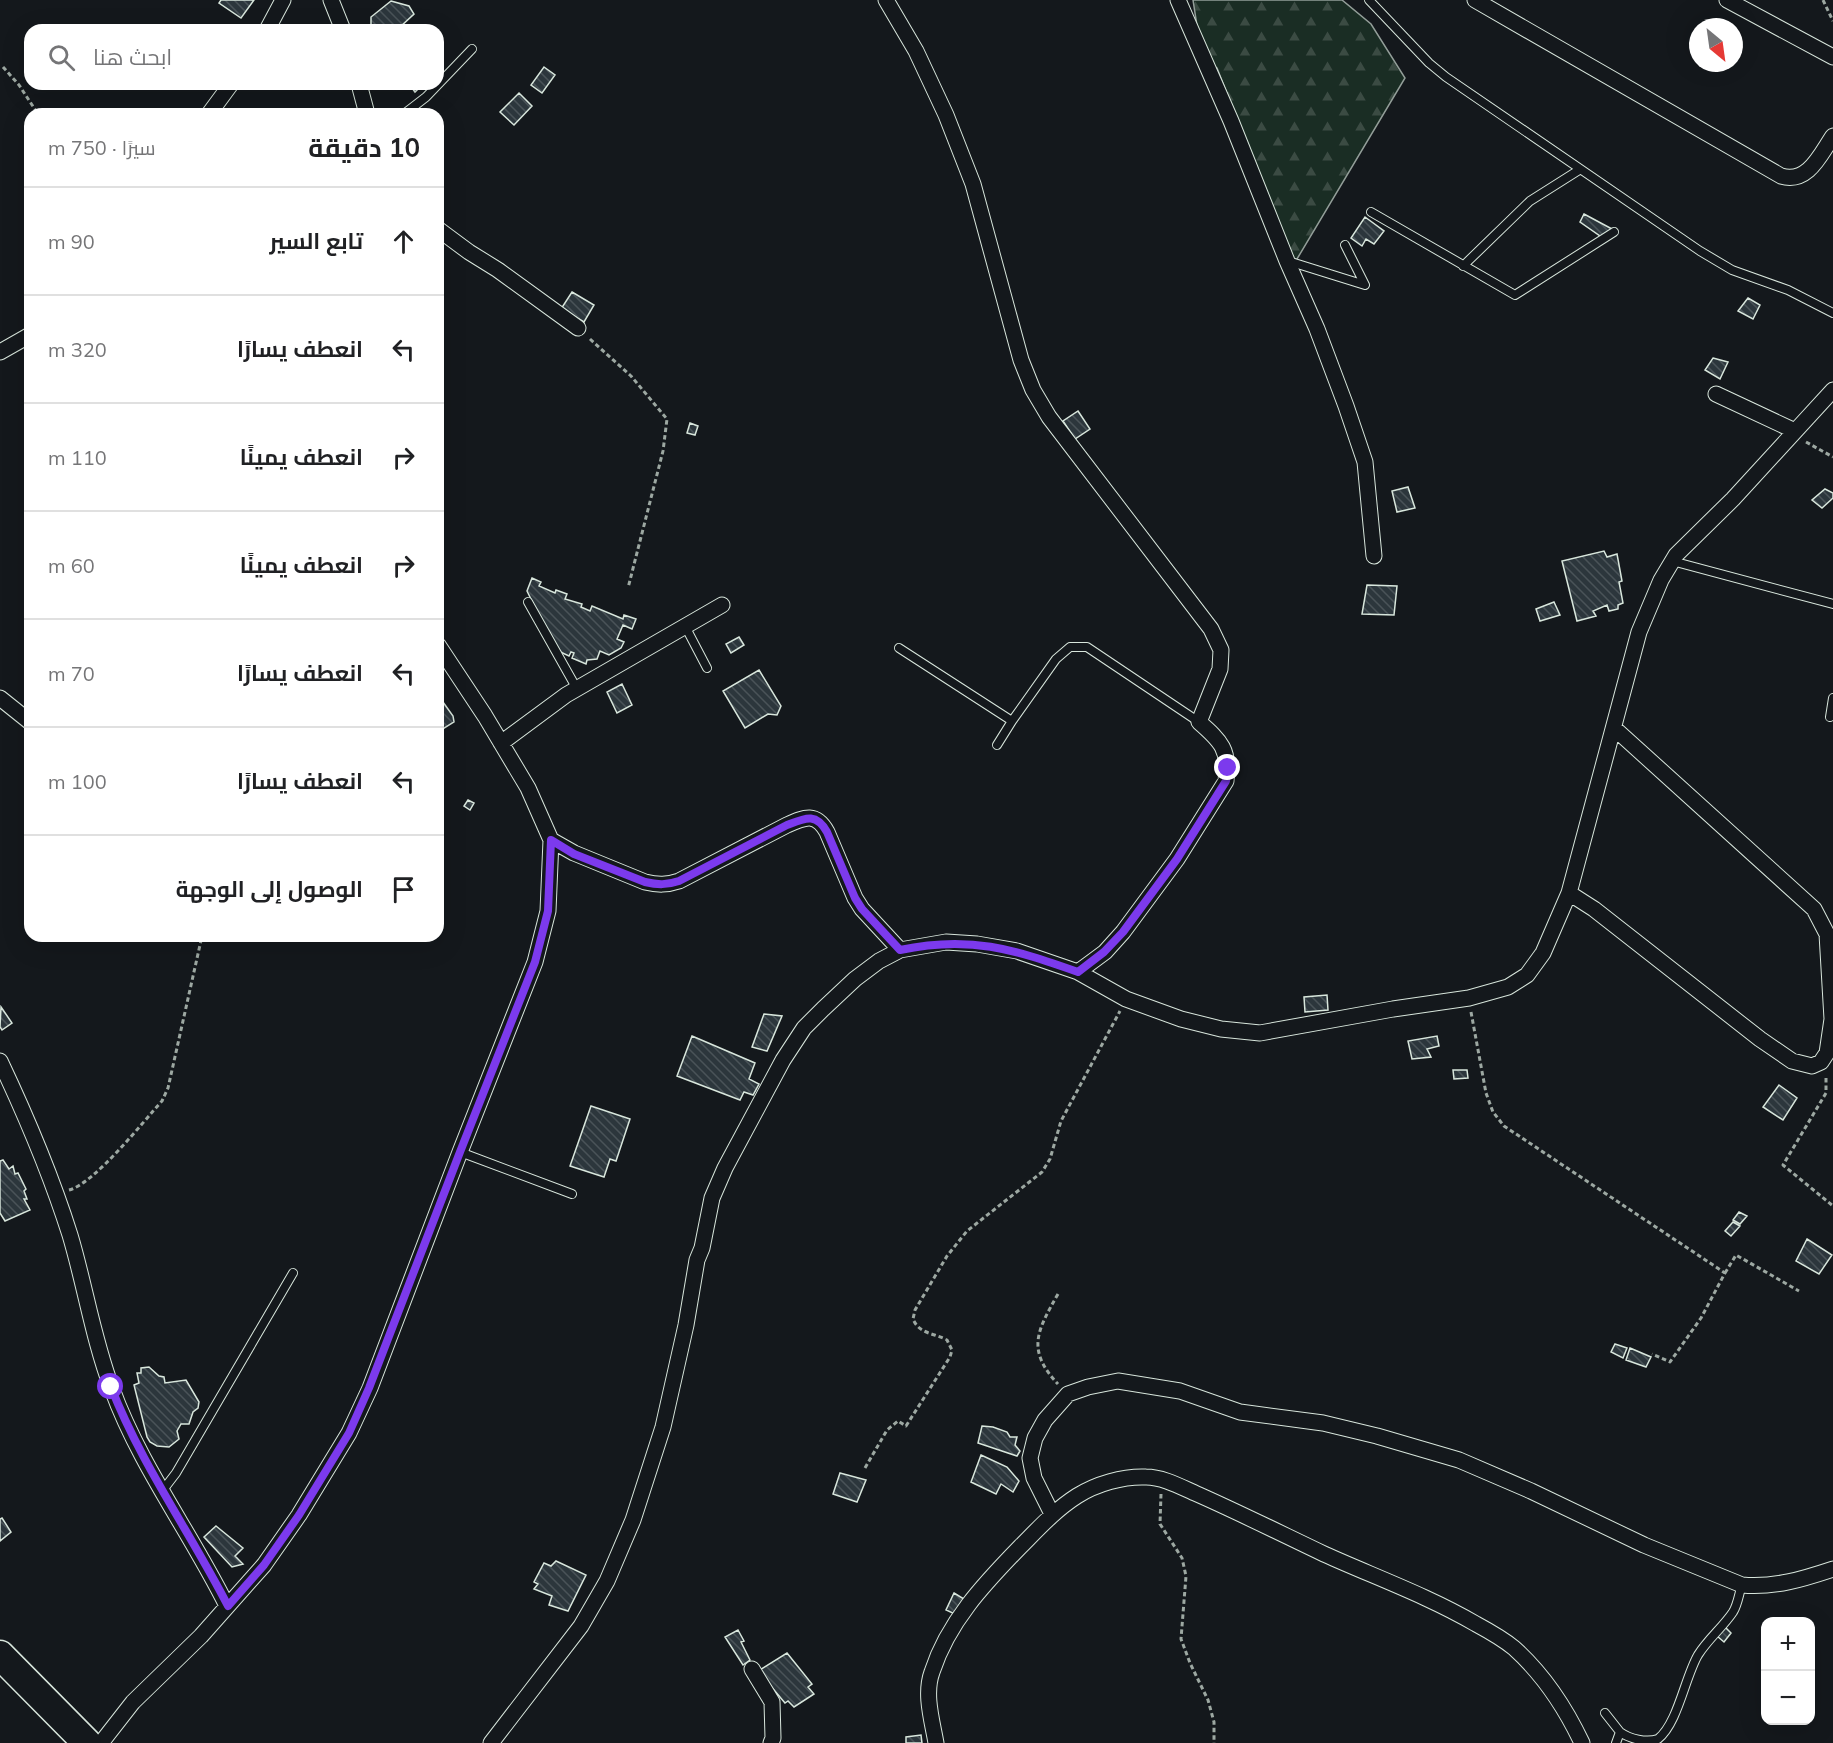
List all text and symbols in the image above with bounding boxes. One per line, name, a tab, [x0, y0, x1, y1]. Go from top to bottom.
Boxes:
north arrow	[1689, 18, 1743, 72]
search box	[24, 24, 444, 90]
icon: search	[45, 41, 78, 74]
text: ابحث هنا	[93, 43, 172, 71]
text: 10 دقيقة	[308, 131, 420, 164]
text: سيرًا · 750 m	[48, 135, 156, 160]
icon: ahead	[387, 225, 420, 258]
text: تابع السير	[269, 227, 363, 255]
text: 90 m	[48, 229, 95, 254]
icon: left	[387, 333, 420, 366]
text: انعطف يسارًا	[237, 335, 363, 363]
text: 320 m	[48, 337, 107, 362]
icon: right	[387, 441, 420, 474]
text: انعطف يمينًا	[240, 443, 363, 471]
text: 110 m	[48, 445, 107, 470]
icon: right	[387, 549, 420, 582]
text: انعطف يمينًا	[240, 551, 363, 579]
text: 60 m	[48, 553, 95, 578]
icon: left	[387, 657, 420, 690]
text: انعطف يسارًا	[237, 659, 363, 687]
text: 70 m	[48, 661, 95, 686]
route end	[1214, 754, 1240, 780]
icon: left	[387, 765, 420, 798]
text: انعطف يسارًا	[237, 767, 363, 795]
text: 100 m	[48, 769, 107, 794]
icon: arrive	[387, 873, 420, 906]
text: الوصول إلى الوجهة	[176, 875, 363, 903]
route start	[97, 1373, 123, 1399]
map controls	[1761, 1617, 1815, 1725]
button: +	[1761, 1617, 1815, 1671]
button: −	[1761, 1671, 1815, 1725]

